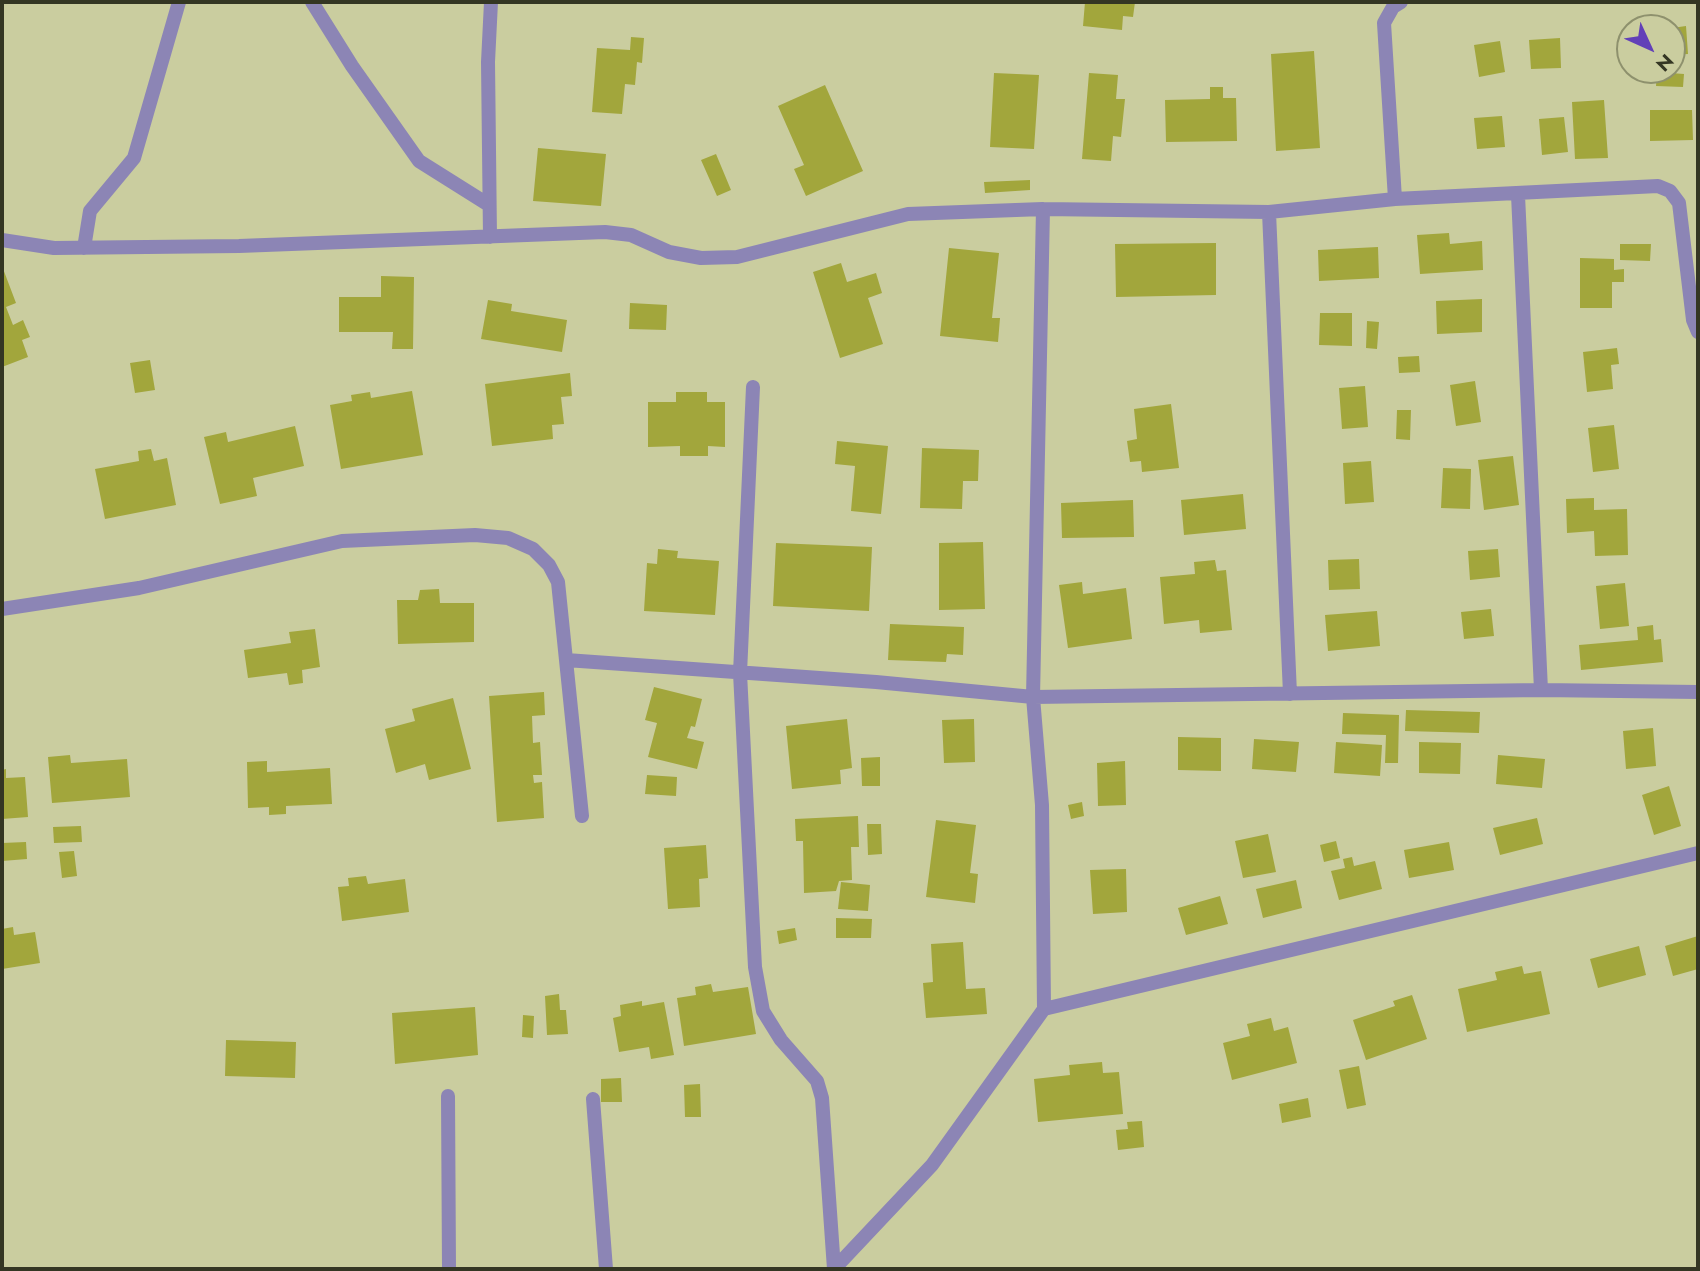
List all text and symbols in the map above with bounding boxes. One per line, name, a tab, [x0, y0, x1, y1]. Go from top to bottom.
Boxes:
north arrow	[1616, 14, 1686, 84]
text: N	[1650, 48, 1680, 78]

